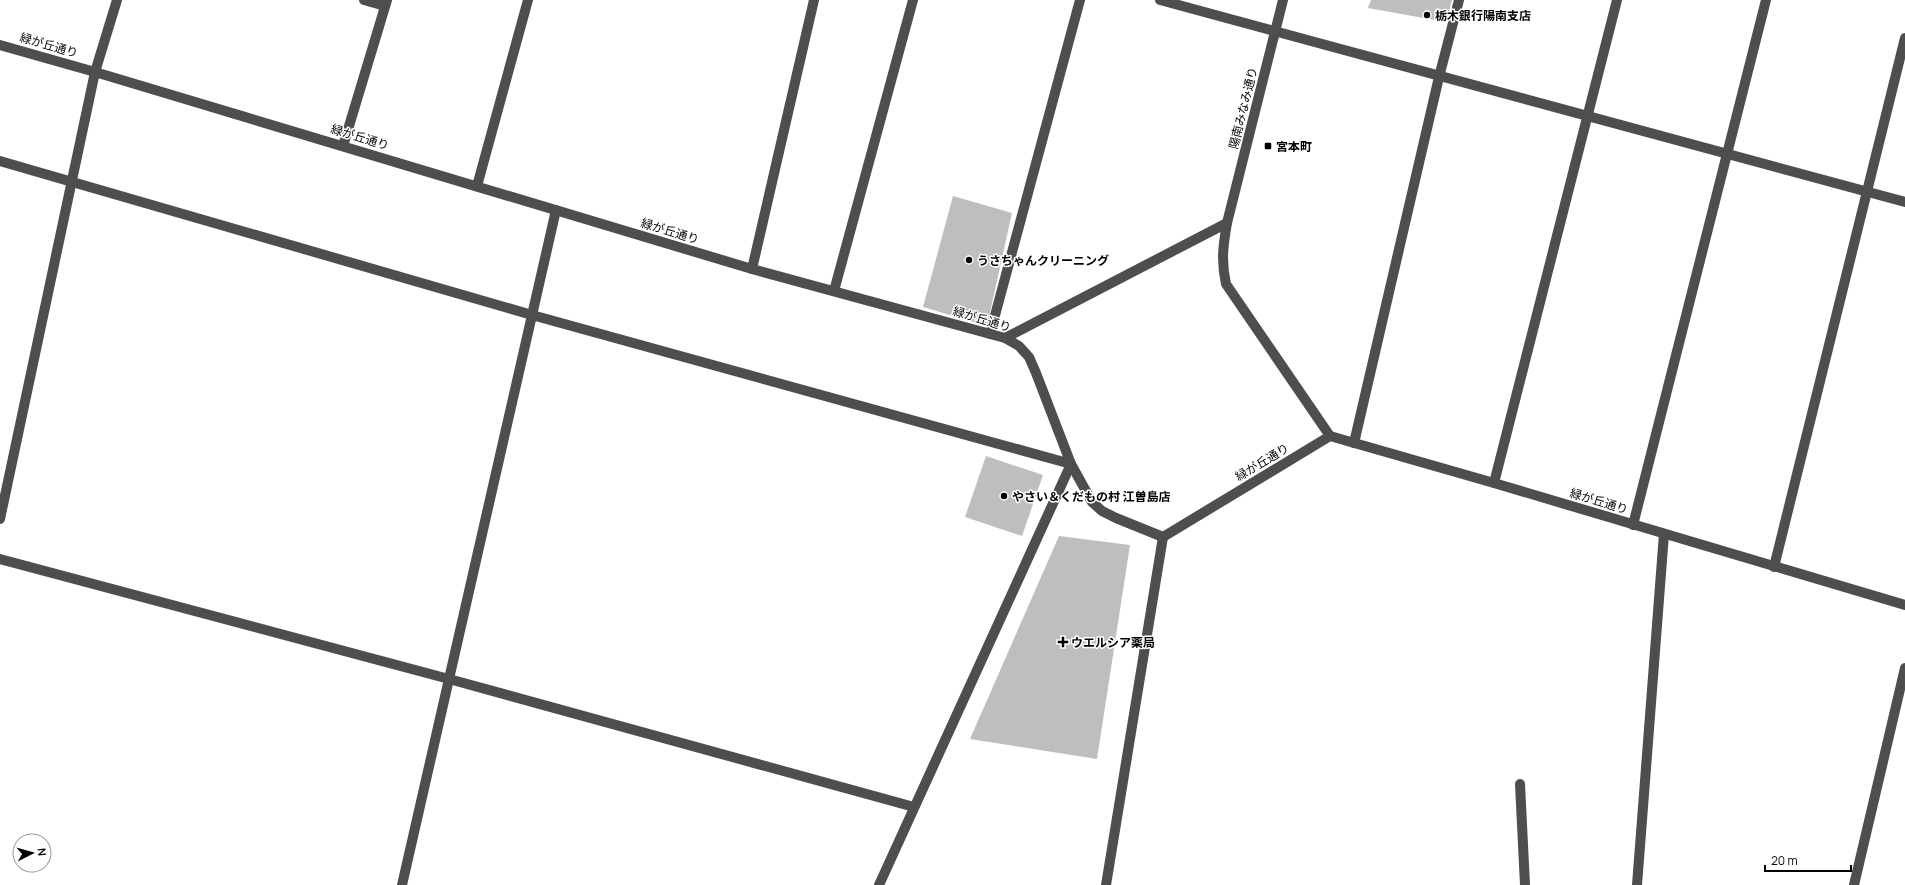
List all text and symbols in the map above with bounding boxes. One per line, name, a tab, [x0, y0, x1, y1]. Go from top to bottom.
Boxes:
place label: 栃木銀行陽南支店	[1435, 7, 1531, 24]
marker: 栃木銀行陽南支店	[1422, 10, 1432, 20]
street label: 緑が丘通り	[18, 29, 80, 61]
street label: 陽南みなみ通り	[1225, 65, 1261, 151]
street label: 緑が丘通り	[329, 120, 391, 154]
place label: 宮本町	[1276, 138, 1312, 155]
marker: 宮本町	[1263, 141, 1273, 151]
street label: 緑が丘通り	[639, 214, 701, 248]
place label: うさちゃんクリーニング	[977, 252, 1109, 269]
marker: うさちゃんクリーニング	[964, 255, 974, 265]
street label: 緑が丘通り	[951, 302, 1013, 336]
street label: 緑が丘通り	[1232, 439, 1292, 485]
street label: 緑が丘通り	[1568, 484, 1630, 518]
place label: やさい＆くだもの村 江曽島店	[1012, 488, 1170, 505]
marker: やさい＆くだもの村 江曽島店	[999, 491, 1009, 501]
place label: ウエルシア薬局	[1071, 634, 1155, 651]
marker: ウエルシア薬局	[1058, 637, 1068, 647]
north arrow	[12, 833, 52, 873]
text: N	[35, 847, 50, 857]
scale bar	[1765, 847, 1851, 873]
text: 20 m	[1771, 852, 1798, 869]

